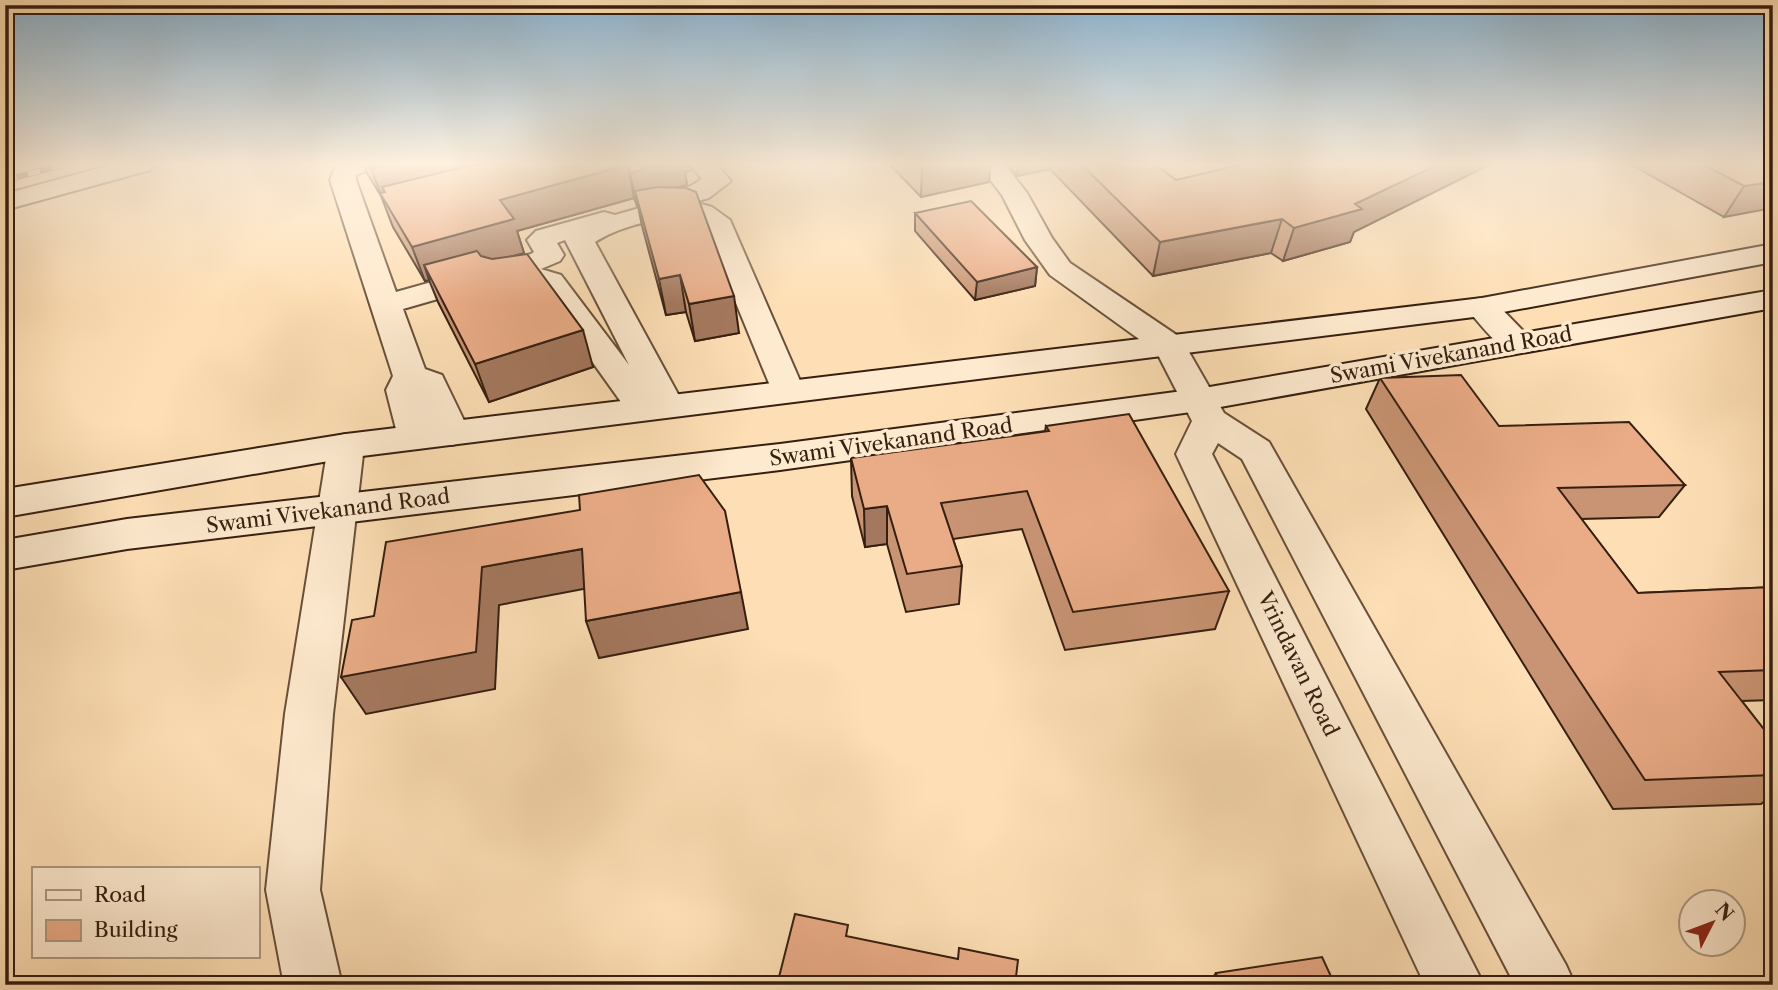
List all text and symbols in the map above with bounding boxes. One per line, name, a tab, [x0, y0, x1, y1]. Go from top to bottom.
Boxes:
street label: Swami Vivekanand Road	[1328, 321, 1574, 388]
street label: Swami Vivekanand Road	[768, 412, 1014, 471]
street label: Swami Vivekanand Road	[205, 483, 451, 538]
street label: Vrindavan Road	[1252, 587, 1344, 740]
legend	[32, 867, 259, 958]
text: Road	[94, 882, 146, 907]
north arrow	[1676, 888, 1746, 958]
text: N	[1710, 898, 1738, 926]
text: Building	[94, 917, 179, 942]

